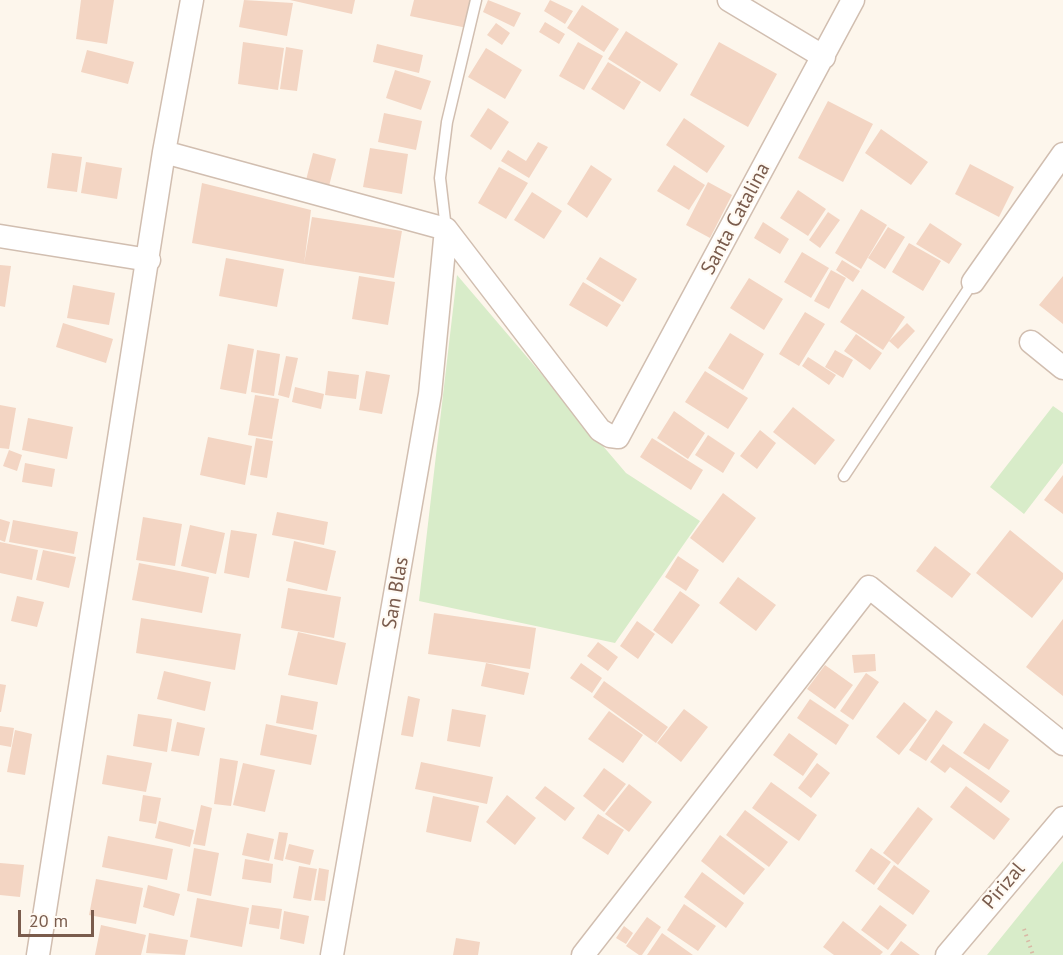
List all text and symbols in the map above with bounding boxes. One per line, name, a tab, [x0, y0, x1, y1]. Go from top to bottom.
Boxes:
street label: Santa Catalina	[696, 159, 776, 279]
street label: San Blas	[378, 555, 414, 631]
street label: Pirizal	[978, 858, 1030, 914]
scale bar	[21, 898, 98, 936]
text: 20 m	[29, 909, 68, 932]

